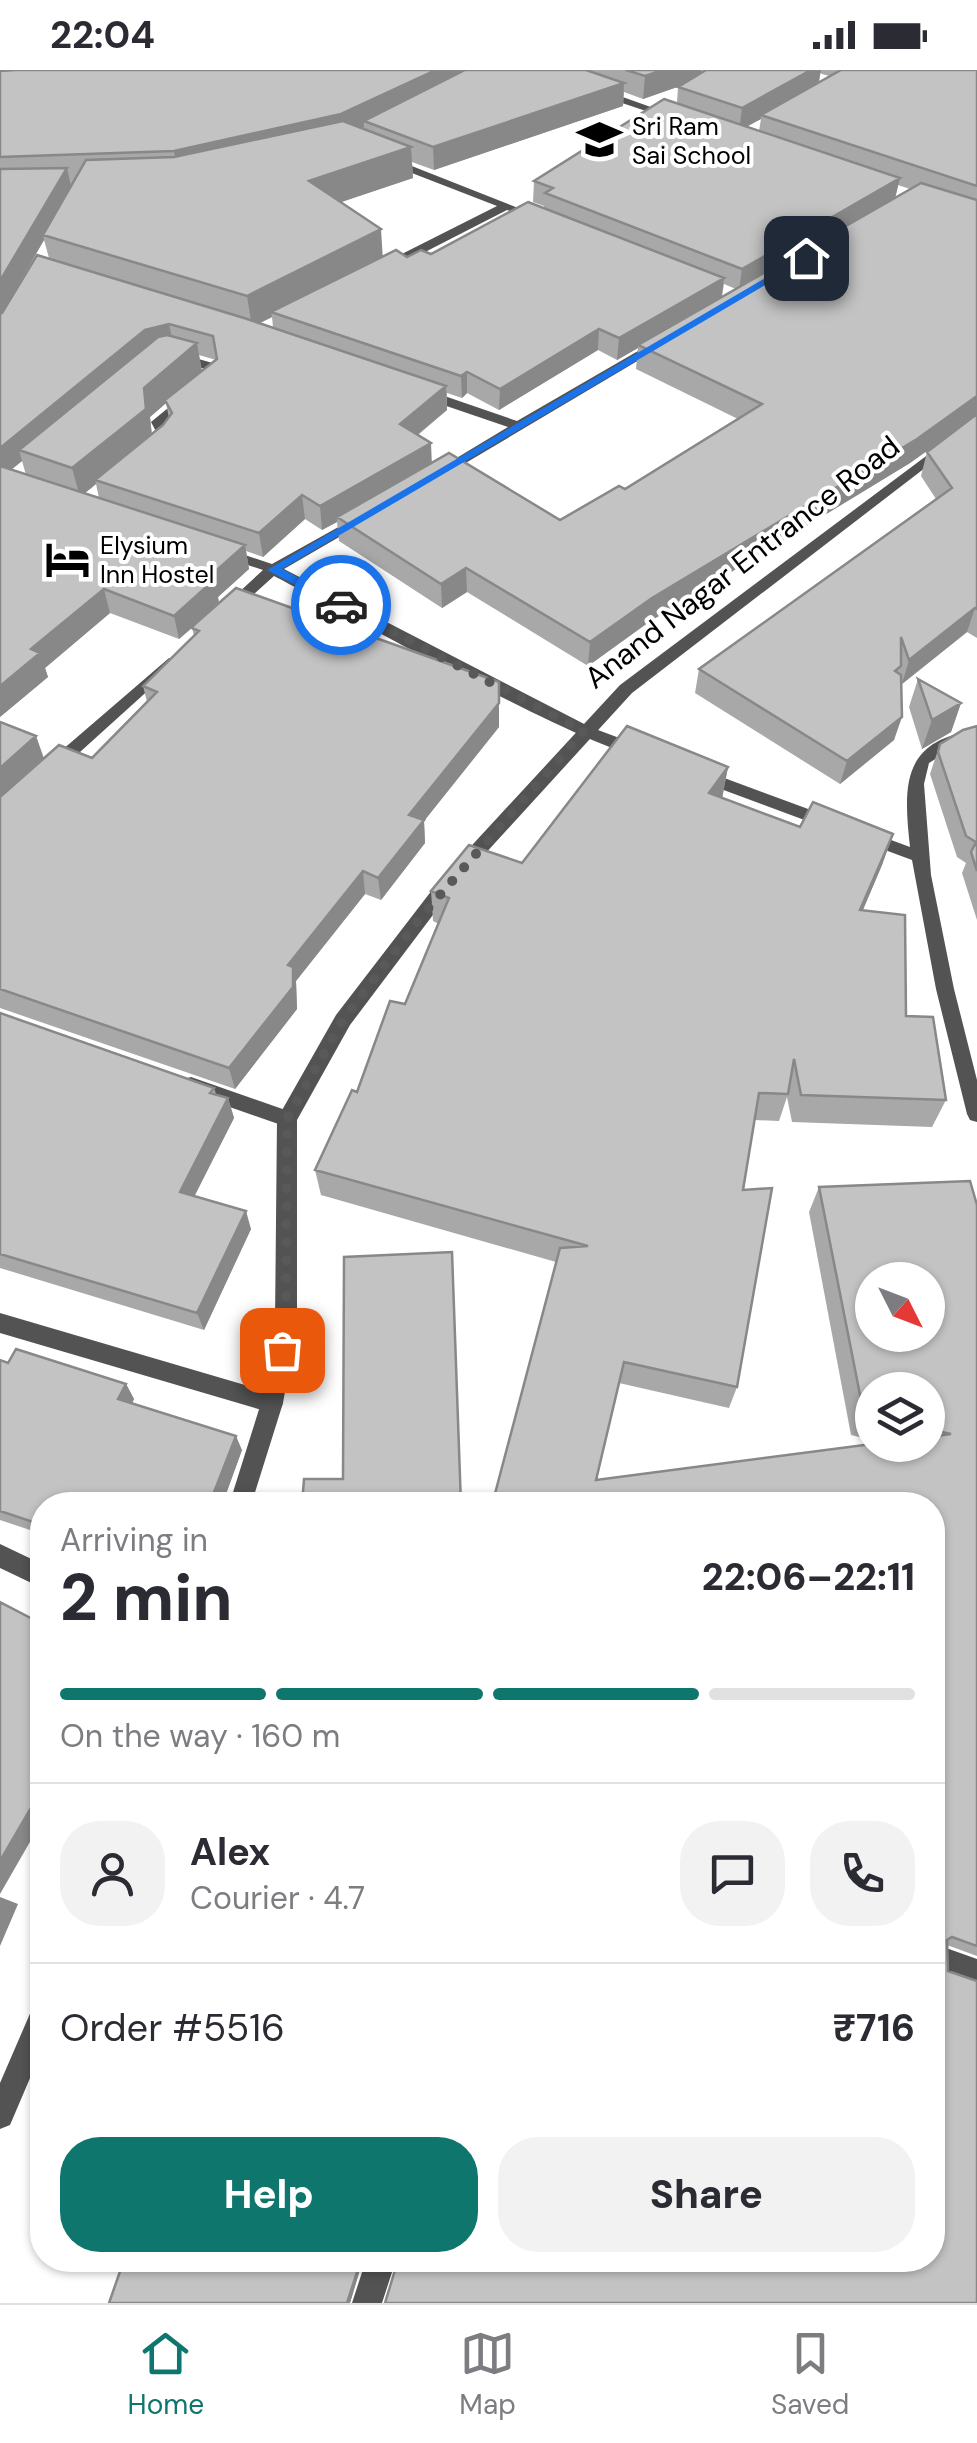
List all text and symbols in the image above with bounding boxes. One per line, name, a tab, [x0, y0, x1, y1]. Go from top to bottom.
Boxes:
text: 22:04	[50, 10, 155, 60]
place label: Sri Ram Sai School	[632, 110, 751, 172]
school or university icon: Sri Ram Sai School	[575, 116, 623, 164]
pin	[764, 216, 849, 301]
icon: home	[779, 231, 834, 286]
street label: Anand Nagar Entrance Road	[577, 427, 907, 697]
place label: Elysium Inn Hostel	[100, 529, 214, 591]
hotel icon: Elysium Inn Hostel	[43, 535, 91, 583]
courier	[291, 555, 391, 655]
icon: car	[314, 578, 369, 633]
north arrow	[855, 1262, 945, 1352]
map controls	[855, 1262, 945, 1462]
pin	[240, 1308, 325, 1393]
icon: bag	[255, 1323, 310, 1378]
button: layers	[855, 1372, 945, 1462]
text: Arriving in	[60, 1519, 208, 1561]
text: 22:06–22:11	[702, 1552, 915, 1602]
text: 2 min	[60, 1556, 233, 1640]
text: On the way · 160 m	[60, 1715, 340, 1757]
button: person	[60, 1821, 165, 1926]
button: chat	[680, 1821, 785, 1926]
button: phone	[810, 1821, 915, 1926]
text: Alex	[190, 1827, 270, 1877]
text: Courier · 4.7	[190, 1877, 365, 1919]
text: Order #5516	[60, 2003, 285, 2053]
text: ₹716	[833, 2003, 915, 2053]
button: Help	[60, 2137, 478, 2252]
button: Share	[498, 2137, 915, 2252]
tab: Home	[128, 2326, 204, 2423]
tab: Map	[459, 2326, 516, 2423]
tab: Saved	[771, 2326, 849, 2423]

